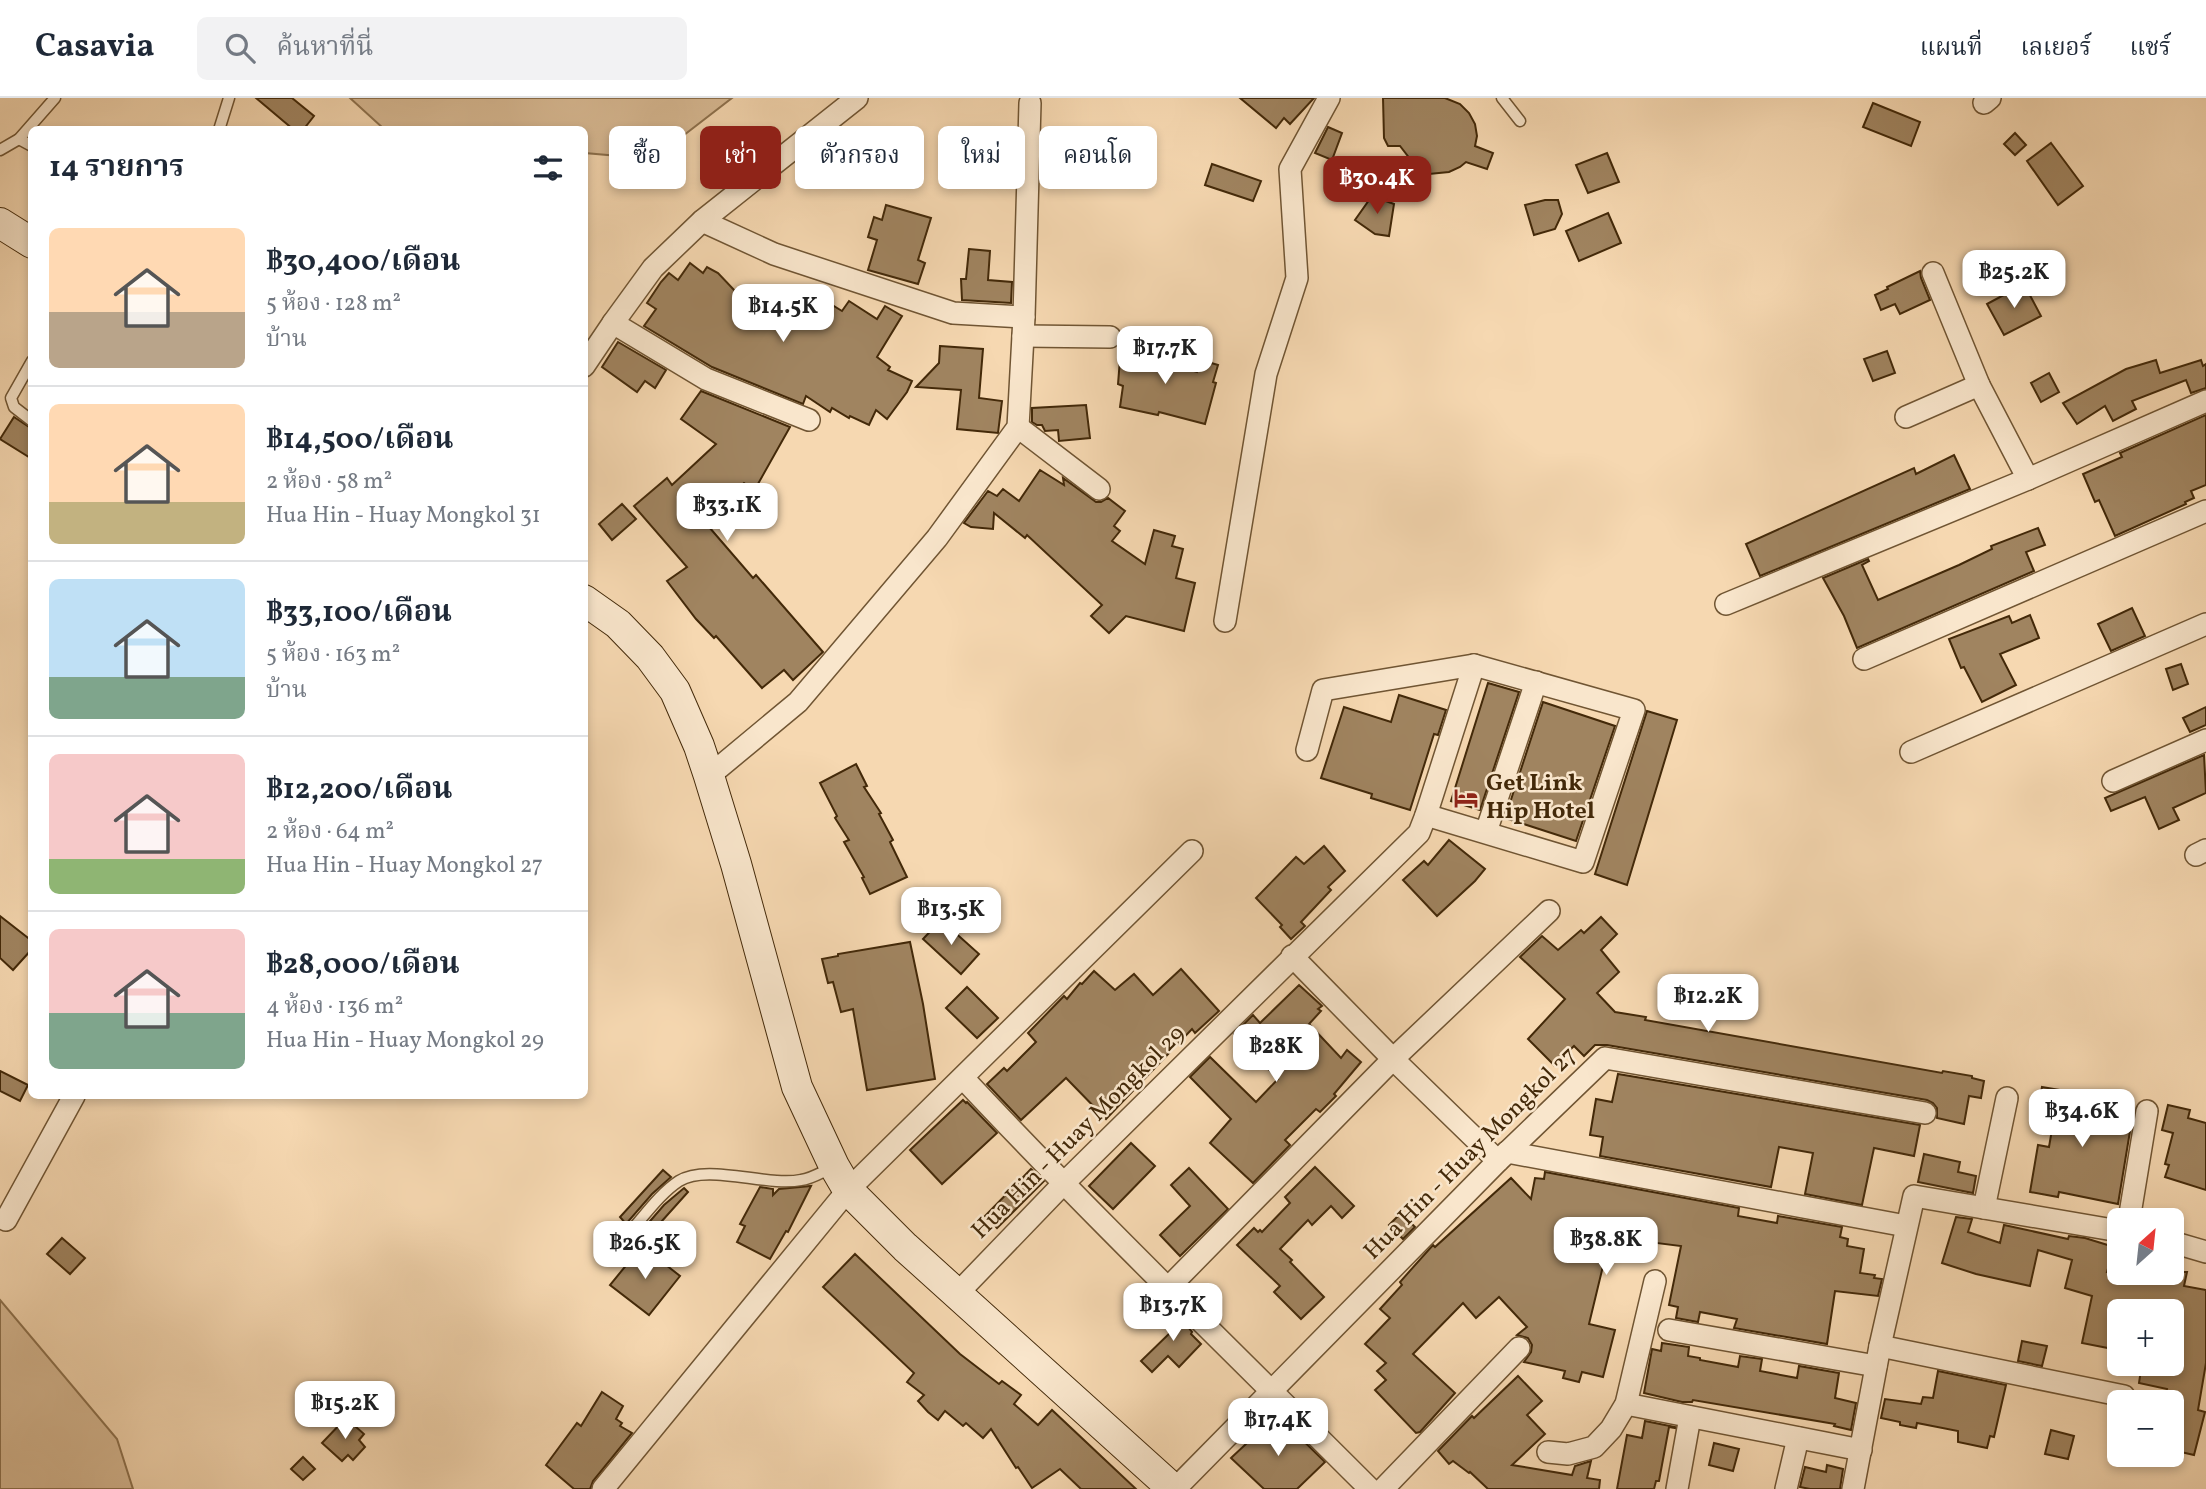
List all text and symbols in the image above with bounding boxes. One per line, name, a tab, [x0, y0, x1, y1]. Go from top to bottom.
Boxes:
search box	[197, 17, 687, 80]
text: Casavia	[35, 25, 155, 71]
icon: search	[221, 29, 259, 67]
text: ค้นหาที่นี่	[277, 30, 373, 66]
text: แผนที่	[1920, 32, 1983, 66]
text: เลเยอร์	[2021, 32, 2092, 66]
text: แชร์	[2130, 32, 2171, 66]
chip: ซื้อ	[609, 126, 686, 189]
chip: เช่า	[700, 126, 781, 189]
chip: ตัวกรอง	[795, 126, 924, 189]
chip: ใหม่	[938, 126, 1025, 189]
chip: คอนโด	[1039, 126, 1157, 189]
text: 14 รายการ	[49, 147, 184, 189]
icon: filters	[529, 149, 567, 187]
pin: ฿30.4K	[1320, 156, 1434, 216]
text: ฿30.4K	[1339, 163, 1415, 195]
text: ฿30,400/เดือน	[266, 241, 460, 283]
pin: ฿25.2K	[1957, 250, 2071, 310]
icon: home	[105, 256, 189, 340]
text: ฿25.2K	[1978, 257, 2050, 289]
pin: ฿14.5K	[726, 285, 840, 344]
text: 5 ห้อง · 128 m²	[266, 288, 401, 320]
text: ฿14.5K	[748, 291, 818, 323]
text: บ้าน	[266, 324, 307, 356]
pin: ฿17.7K	[1108, 327, 1222, 386]
text: ฿17.7K	[1133, 333, 1197, 365]
text: ฿14,500/เดือน	[266, 419, 453, 461]
icon: home	[105, 432, 189, 516]
text: 2 ห้อง · 58 m²	[266, 466, 392, 498]
pin: ฿33.1K	[670, 484, 784, 543]
text: ฿33.1K	[693, 490, 761, 522]
text: Hua Hin - Huay Mongkol 31	[266, 500, 541, 532]
text: ฿33,100/เดือน	[266, 592, 452, 634]
icon: home	[105, 607, 189, 691]
text: 5 ห้อง · 163 m²	[266, 639, 400, 671]
text: บ้าน	[266, 675, 307, 707]
place label: Get Link Hip Hotel	[1486, 767, 1595, 829]
text: ฿12,200/เดือน	[266, 769, 453, 811]
icon: home	[105, 782, 189, 866]
hotel icon: Get Link Hip Hotel	[1452, 784, 1480, 812]
text: 2 ห้อง · 64 m²	[266, 816, 394, 848]
text: Hua Hin - Huay Mongkol 27	[266, 850, 543, 882]
pin: ฿13.5K	[894, 888, 1008, 947]
text: ฿13.5K	[917, 894, 985, 926]
text: ฿28,000/เดือน	[266, 944, 460, 986]
icon: home	[105, 957, 189, 1041]
pin: ฿12.2K	[1651, 974, 1765, 1034]
text: ฿12.2K	[1673, 981, 1743, 1013]
text: 4 ห้อง · 136 m²	[266, 991, 403, 1023]
street label: Hua Hin - Huay Mongkol 29	[964, 1018, 1194, 1248]
pin: ฿28K	[1235, 1024, 1317, 1084]
text: Hua Hin - Huay Mongkol 29	[266, 1025, 544, 1057]
text: ฿28K	[1249, 1031, 1303, 1063]
street label: Hua Hin - Huay Mongkol 27	[1357, 1040, 1585, 1268]
pin: ฿34.6K	[2025, 1090, 2139, 1149]
text: ฿34.6K	[2045, 1096, 2119, 1128]
north arrow	[2107, 1208, 2184, 1284]
map controls	[2107, 1208, 2184, 1467]
pin: ฿38.8K	[1549, 1218, 1663, 1277]
pin: ฿26.5K	[588, 1222, 702, 1281]
text: ฿38.8K	[1570, 1224, 1642, 1256]
text: ฿26.5K	[609, 1228, 681, 1260]
pin: ฿13.7K	[1116, 1284, 1230, 1343]
text: ฿13.7K	[1139, 1290, 1207, 1322]
button: +	[2107, 1299, 2184, 1376]
pin: ฿15.2K	[288, 1382, 402, 1441]
text: ฿15.2K	[311, 1388, 379, 1420]
button: −	[2107, 1390, 2184, 1467]
pin: ฿17.4K	[1221, 1398, 1335, 1458]
text: ฿17.4K	[1244, 1405, 1312, 1437]

